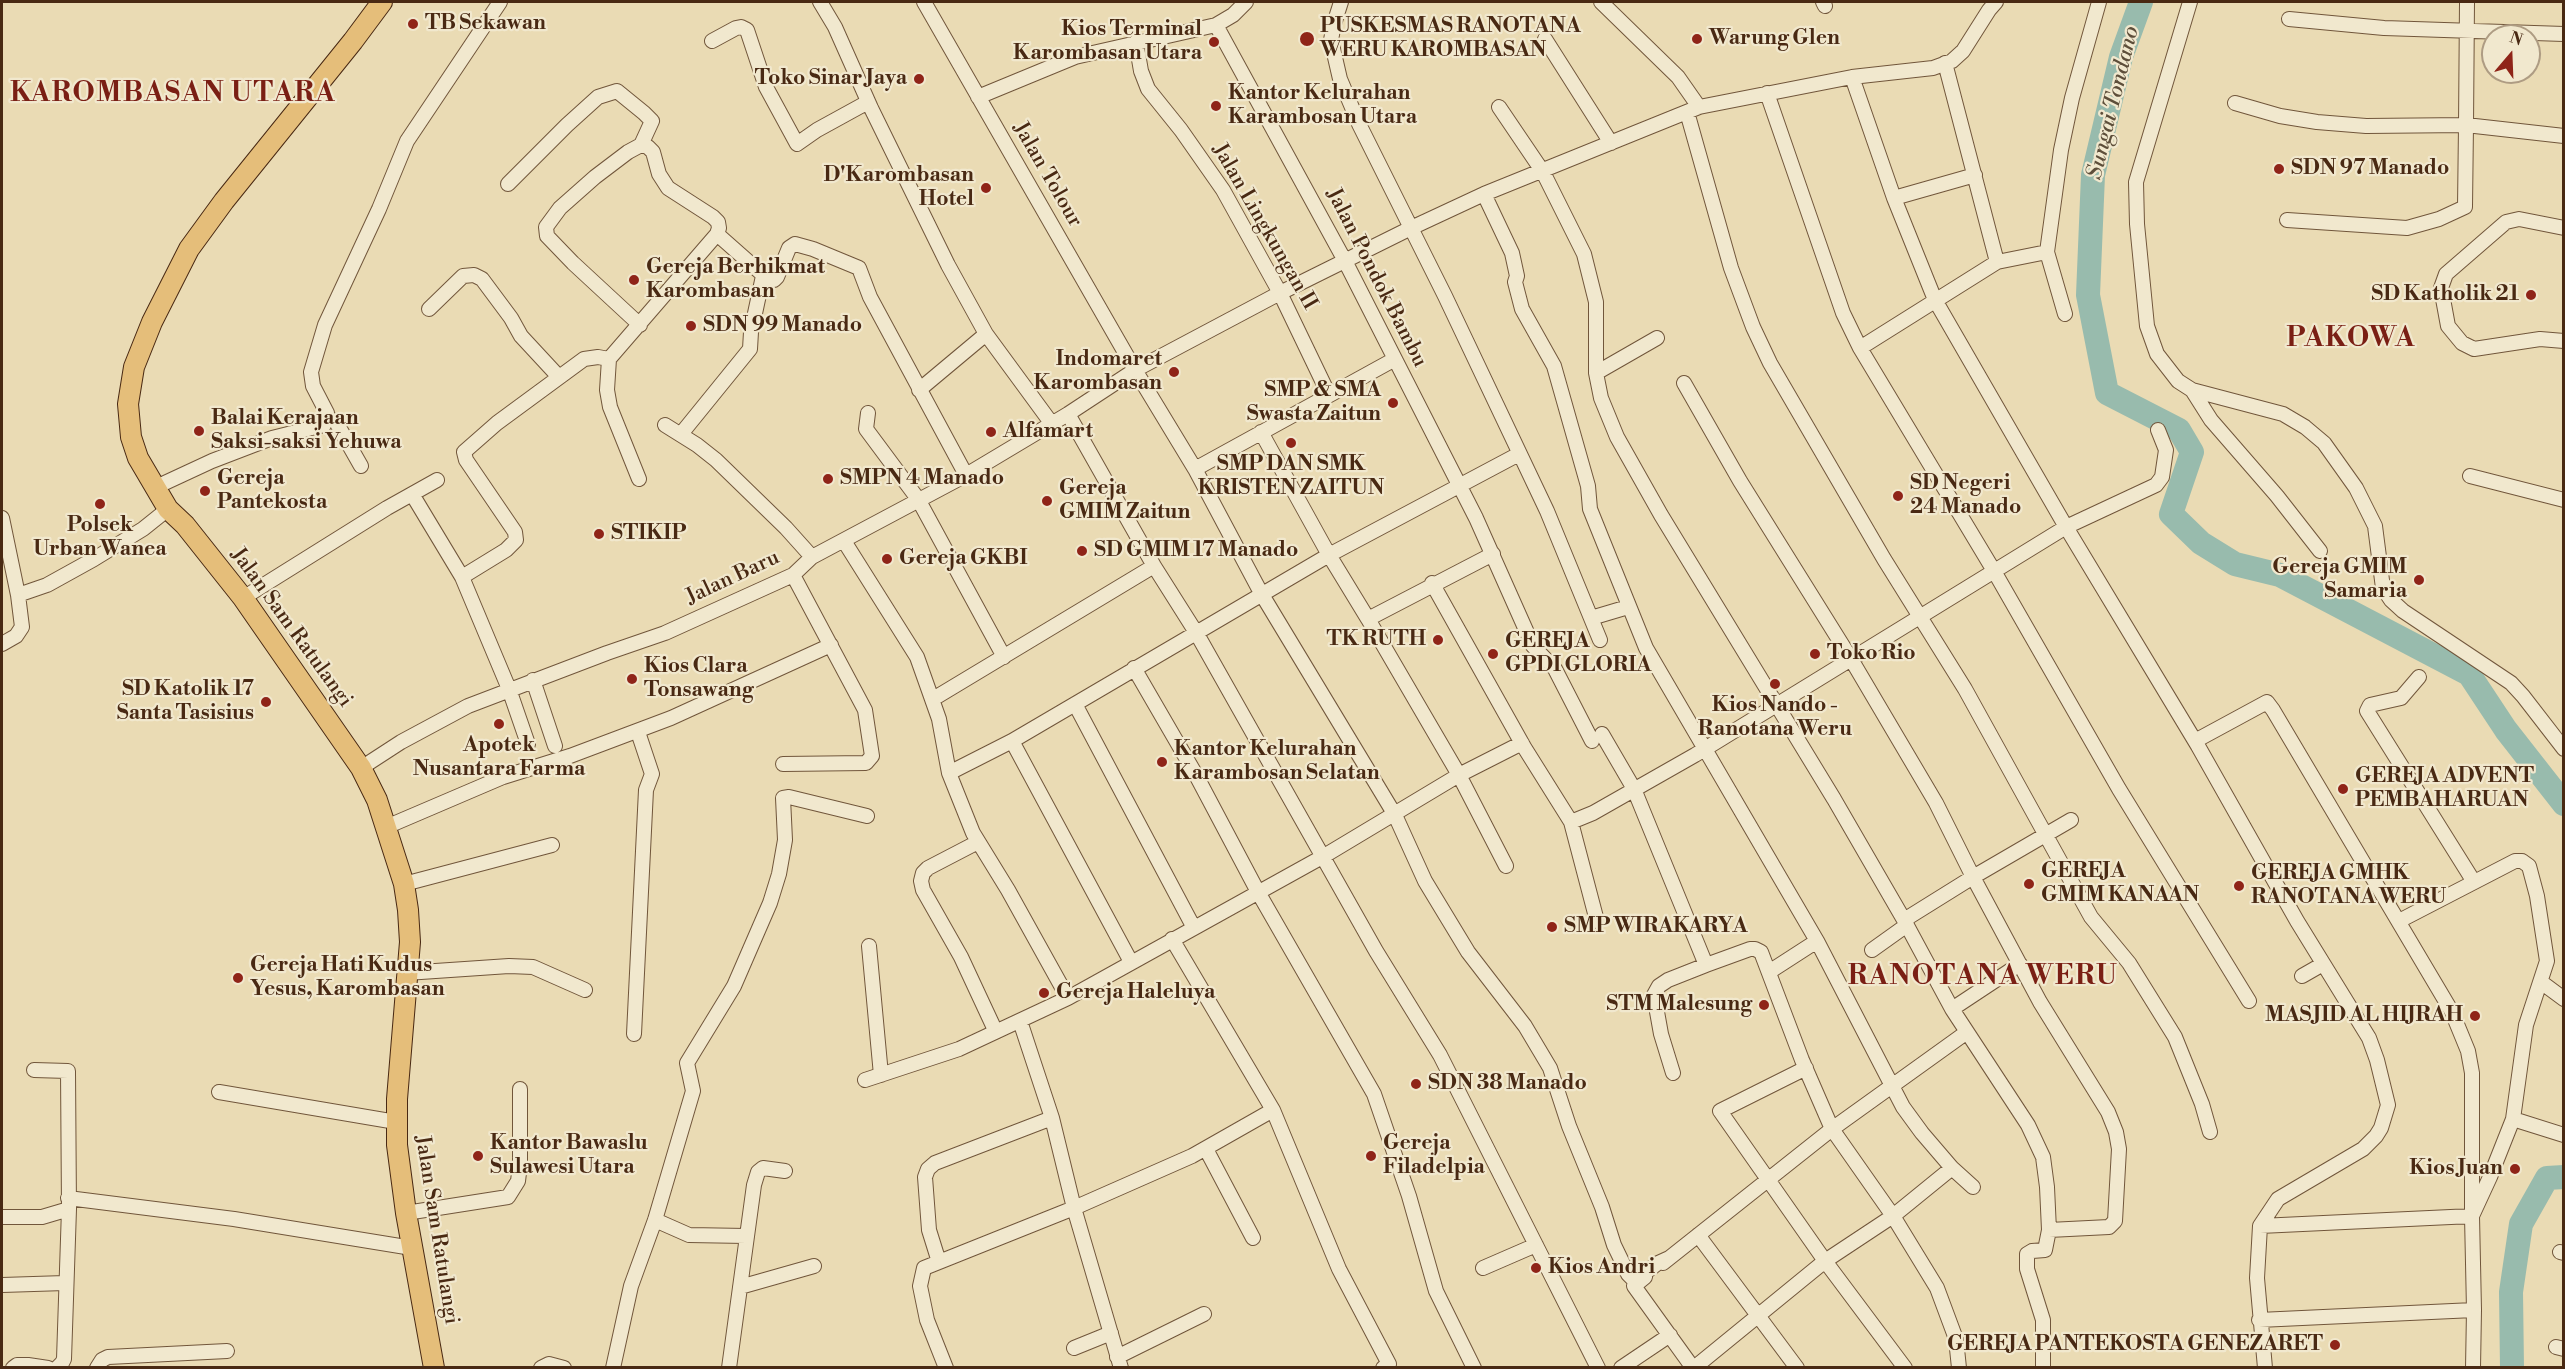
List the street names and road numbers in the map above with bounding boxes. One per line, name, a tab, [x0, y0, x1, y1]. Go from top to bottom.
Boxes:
street label: Jalan Tolour	[1007, 118, 1087, 232]
street label: Jalan Lingkungan II	[1206, 139, 1322, 315]
street label: Jalan Pondok Bambu	[1320, 184, 1432, 372]
street label: Jalan Sam Ratulangi	[225, 543, 357, 713]
street label: Jalan Baru	[682, 545, 784, 611]
street label: Jalan Sam Ratulangi	[409, 1134, 463, 1326]

